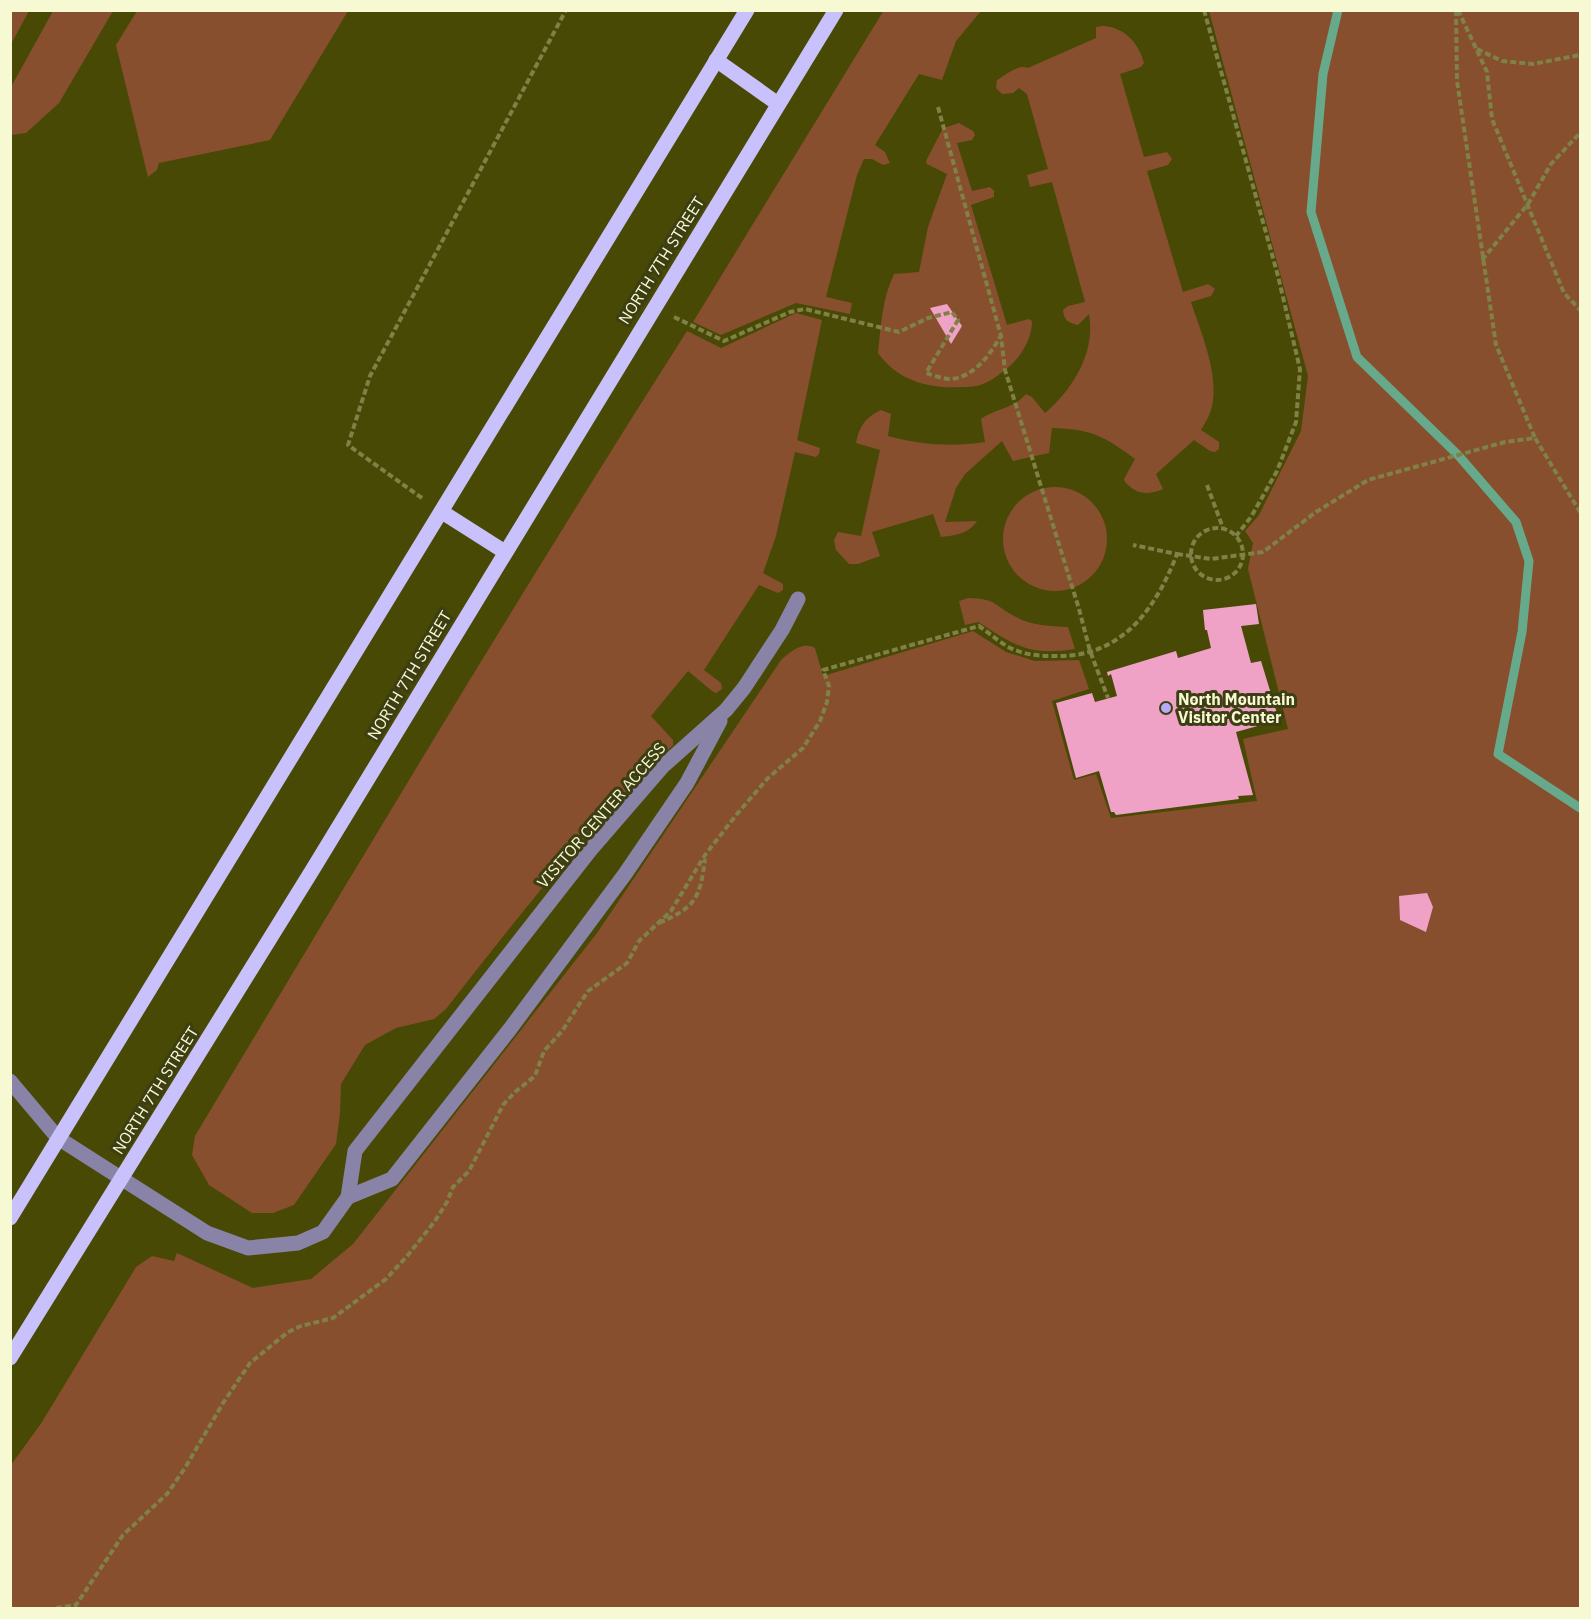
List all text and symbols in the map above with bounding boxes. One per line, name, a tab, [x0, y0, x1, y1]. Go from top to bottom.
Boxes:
street label: NORTH 7TH STREET	[614, 192, 708, 328]
street label: NORTH 7TH STREET	[363, 607, 455, 743]
place label: North Mountain Visitor Center	[1178, 689, 1295, 727]
marker: North Mountain Visitor Center	[1159, 701, 1173, 715]
street label: VISITOR CENTER ACCESS	[532, 738, 670, 892]
street label: NORTH 7TH STREET	[108, 1022, 202, 1158]

